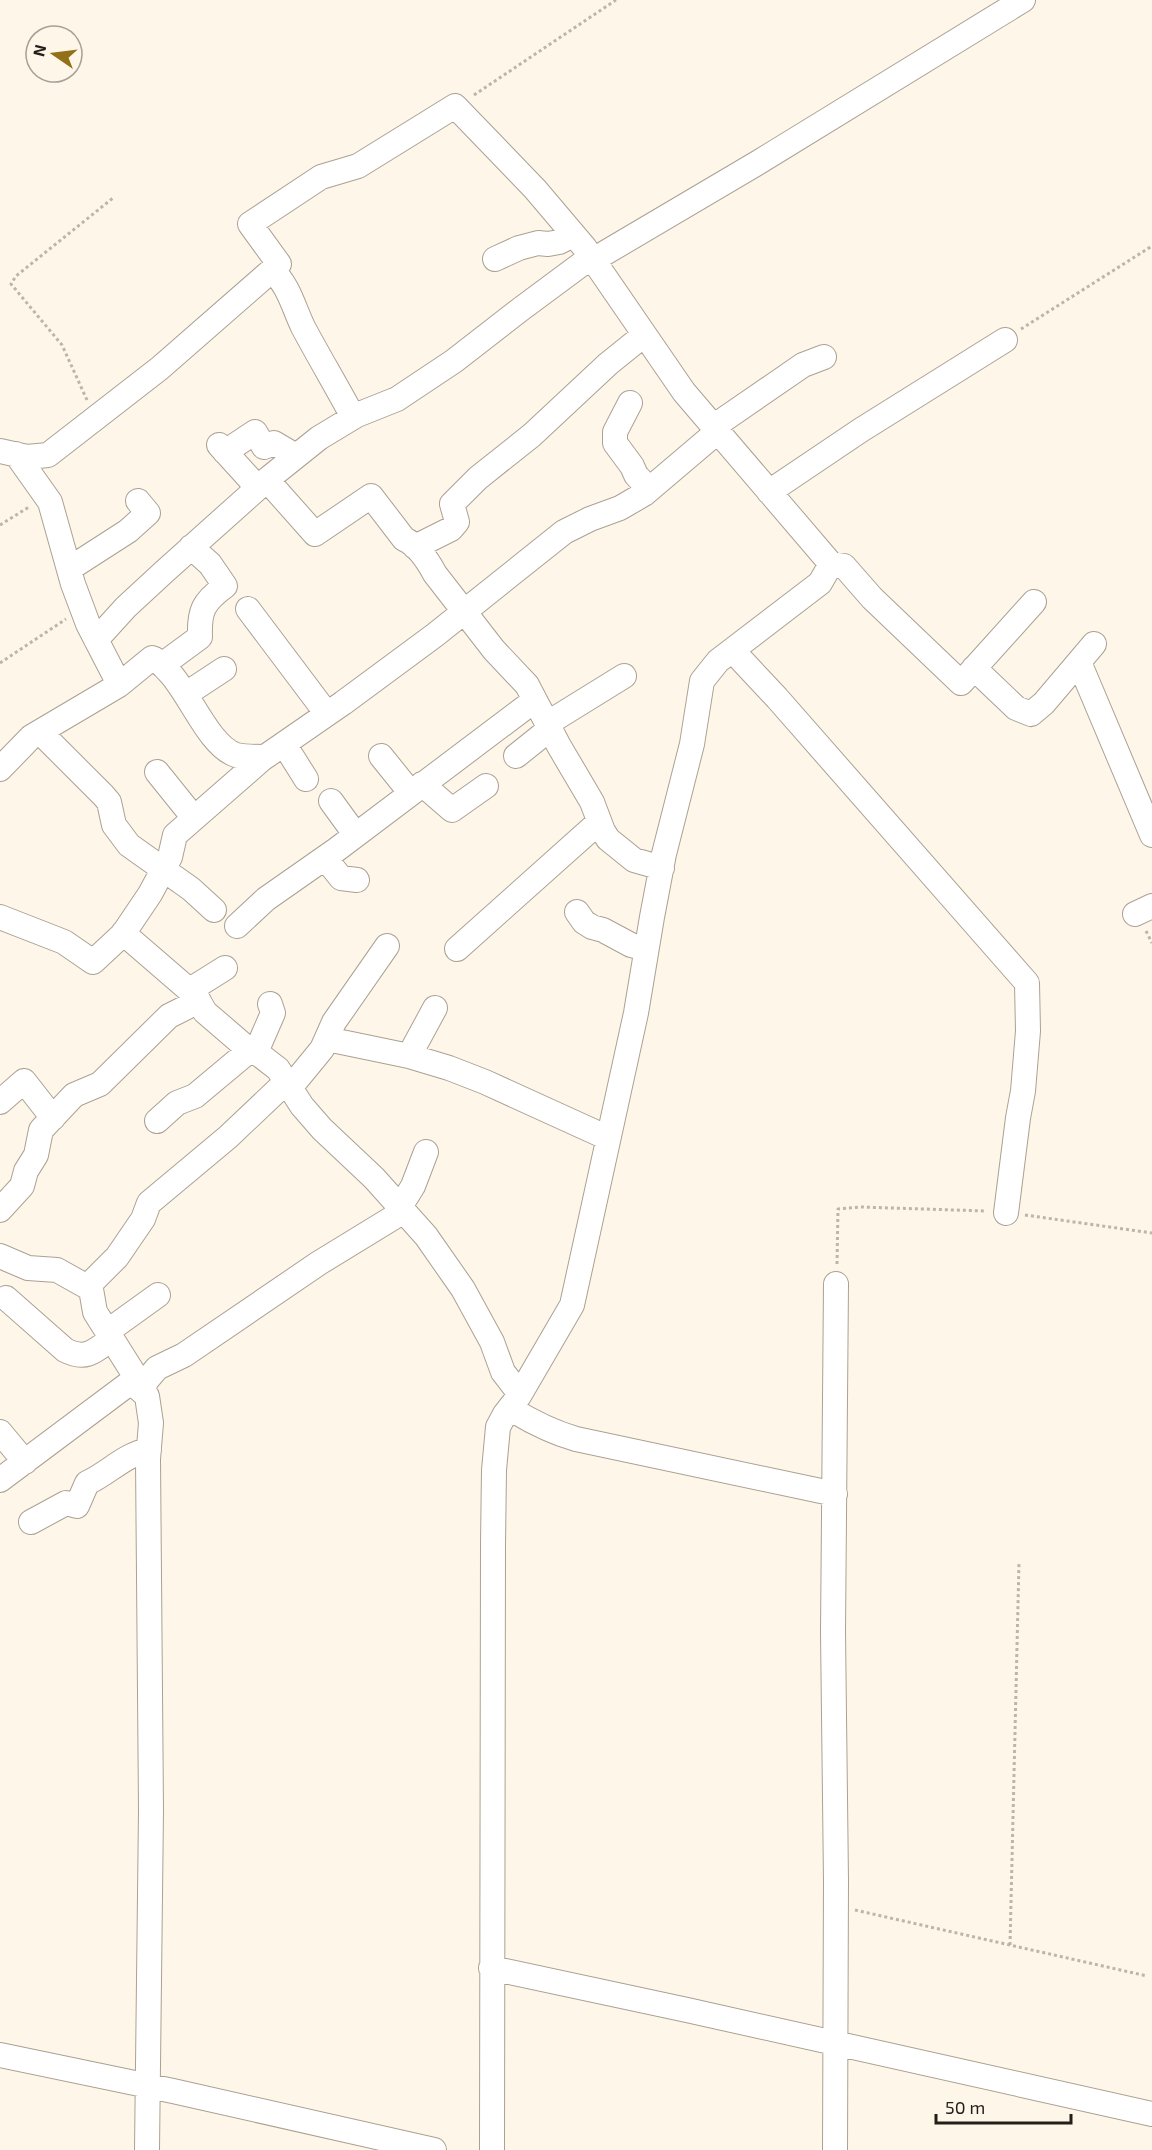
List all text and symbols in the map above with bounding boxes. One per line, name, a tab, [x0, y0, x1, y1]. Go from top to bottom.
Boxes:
north arrow	[24, 24, 84, 84]
text: N	[28, 42, 50, 58]
scale bar	[936, 2087, 1071, 2125]
text: 50 m	[945, 2096, 985, 2118]

